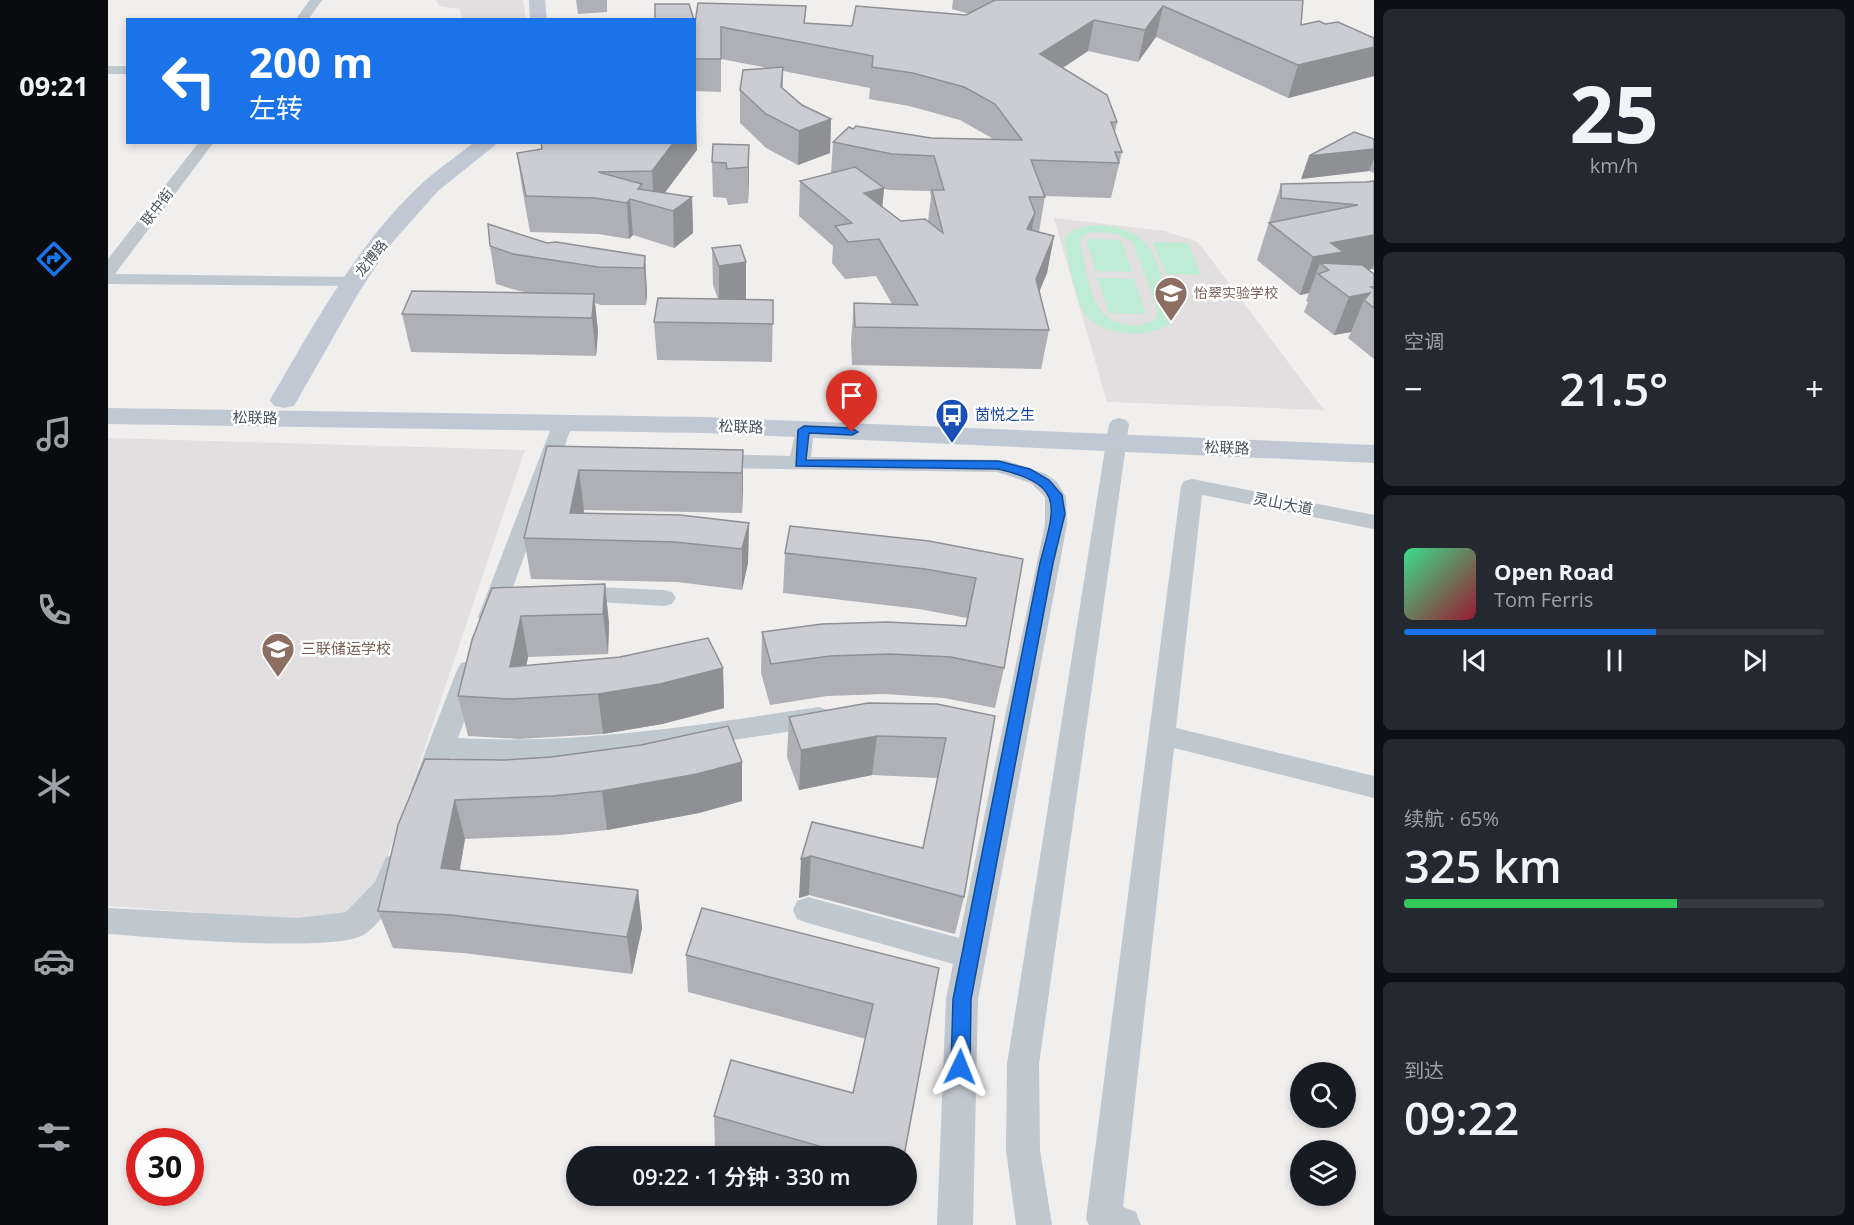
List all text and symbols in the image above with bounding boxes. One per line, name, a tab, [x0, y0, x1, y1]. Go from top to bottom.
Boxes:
text: 200 m	[249, 33, 373, 90]
icon: left	[150, 42, 228, 120]
text: 25	[1569, 60, 1659, 166]
text: 09:21	[19, 67, 89, 104]
text: 左转	[249, 89, 303, 126]
text: km/h	[1590, 152, 1638, 179]
street label: 联中街	[136, 184, 177, 229]
street label: 龙博路	[350, 235, 391, 280]
icon: directions	[33, 238, 75, 280]
school or university icon: 怡翠实验学校	[1153, 275, 1189, 322]
place label: 怡翠实验学校	[1194, 283, 1278, 302]
text: 空调	[1404, 328, 1444, 355]
text: 21.5°	[1560, 358, 1668, 419]
text: −	[1404, 366, 1423, 411]
text: +	[1805, 366, 1824, 411]
pin	[826, 370, 877, 432]
icon: arrive	[835, 379, 868, 412]
bus stop icon: 茵悦之生	[934, 397, 970, 444]
place label: 茵悦之生	[975, 404, 1035, 424]
street label: 松联路	[232, 407, 278, 427]
icon: music	[33, 413, 75, 455]
street label: 松联路	[718, 415, 764, 437]
street label: 松联路	[1204, 436, 1250, 458]
street label: 灵山大道	[1252, 487, 1315, 519]
text: Open Road	[1494, 556, 1614, 586]
text: Tom Ferris	[1494, 586, 1593, 613]
icon: phone	[33, 589, 75, 631]
school or university icon: 三联储运学校	[260, 631, 296, 678]
place label: 三联储运学校	[301, 638, 391, 658]
icon: previous	[1458, 644, 1491, 677]
icon: pause	[1598, 644, 1631, 677]
icon: next	[1738, 644, 1771, 677]
icon: climate	[33, 765, 75, 807]
text: 续航 · 65%	[1404, 805, 1499, 832]
text: 325 km	[1404, 835, 1562, 896]
icon: car	[33, 940, 75, 982]
position arrow	[928, 1035, 992, 1099]
text: 到达	[1404, 1057, 1444, 1084]
map controls	[1290, 1062, 1356, 1206]
button: search	[1290, 1062, 1356, 1128]
text: 09:22	[1404, 1087, 1519, 1148]
icon: filters	[33, 1116, 75, 1158]
speed limit sign: 30	[126, 1128, 204, 1206]
button: layers	[1290, 1140, 1356, 1206]
text: 09:22 · 1 分钟 · 330 m	[633, 1161, 851, 1191]

